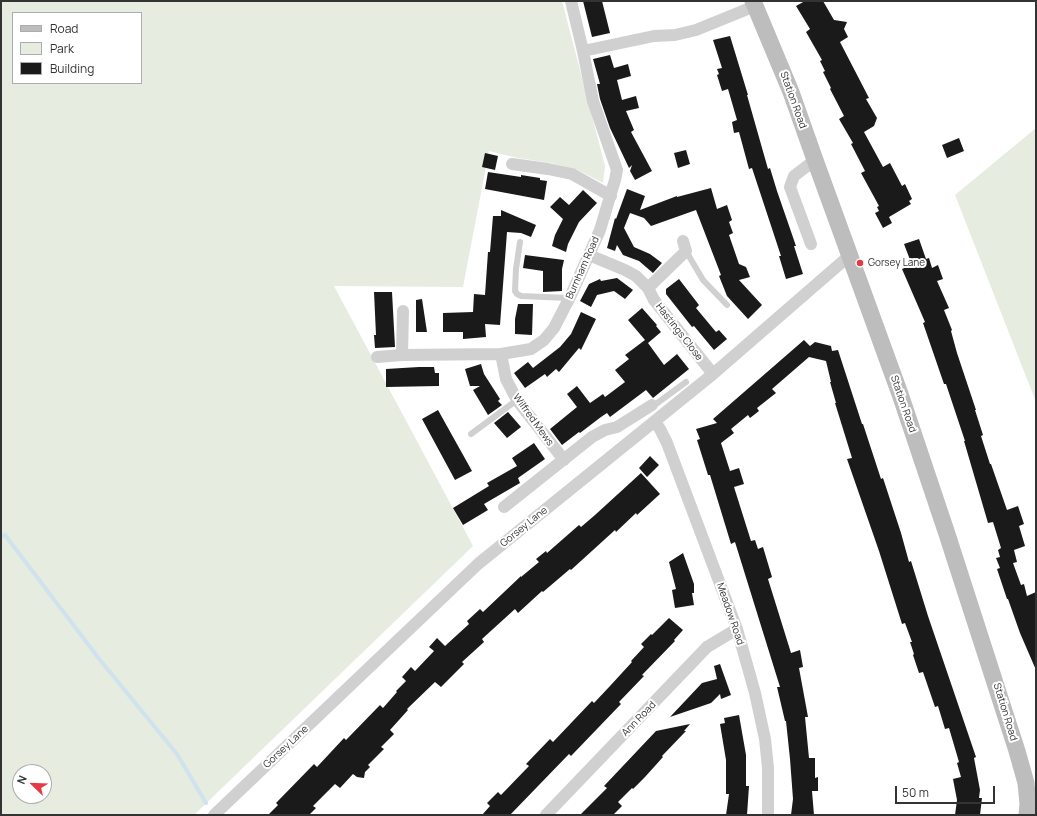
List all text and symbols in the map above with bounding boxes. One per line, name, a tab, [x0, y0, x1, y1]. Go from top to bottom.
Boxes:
legend	[12, 12, 142, 84]
text: Road	[50, 20, 78, 37]
text: Park	[50, 40, 74, 57]
text: Building	[50, 60, 94, 77]
street label: Station Road	[777, 70, 809, 130]
street label: Burnham Road	[564, 235, 602, 301]
place label: Gorsey Lane	[868, 257, 925, 269]
marker: Gorsey Lane	[855, 258, 865, 268]
street label: Hastings Close	[653, 301, 705, 363]
street label: Station Road	[888, 374, 918, 434]
street label: Wilfred Mews	[510, 392, 556, 448]
street label: Gorsey Lane	[498, 504, 550, 550]
street label: Meadow Road	[714, 581, 746, 647]
street label: Station Road	[991, 682, 1019, 742]
street label: Ann Road	[619, 699, 659, 739]
street label: Gorsey Lane	[261, 723, 311, 771]
north arrow	[12, 764, 52, 804]
text: N	[13, 773, 30, 786]
scale bar	[897, 778, 997, 804]
text: 50 m	[902, 784, 929, 801]

